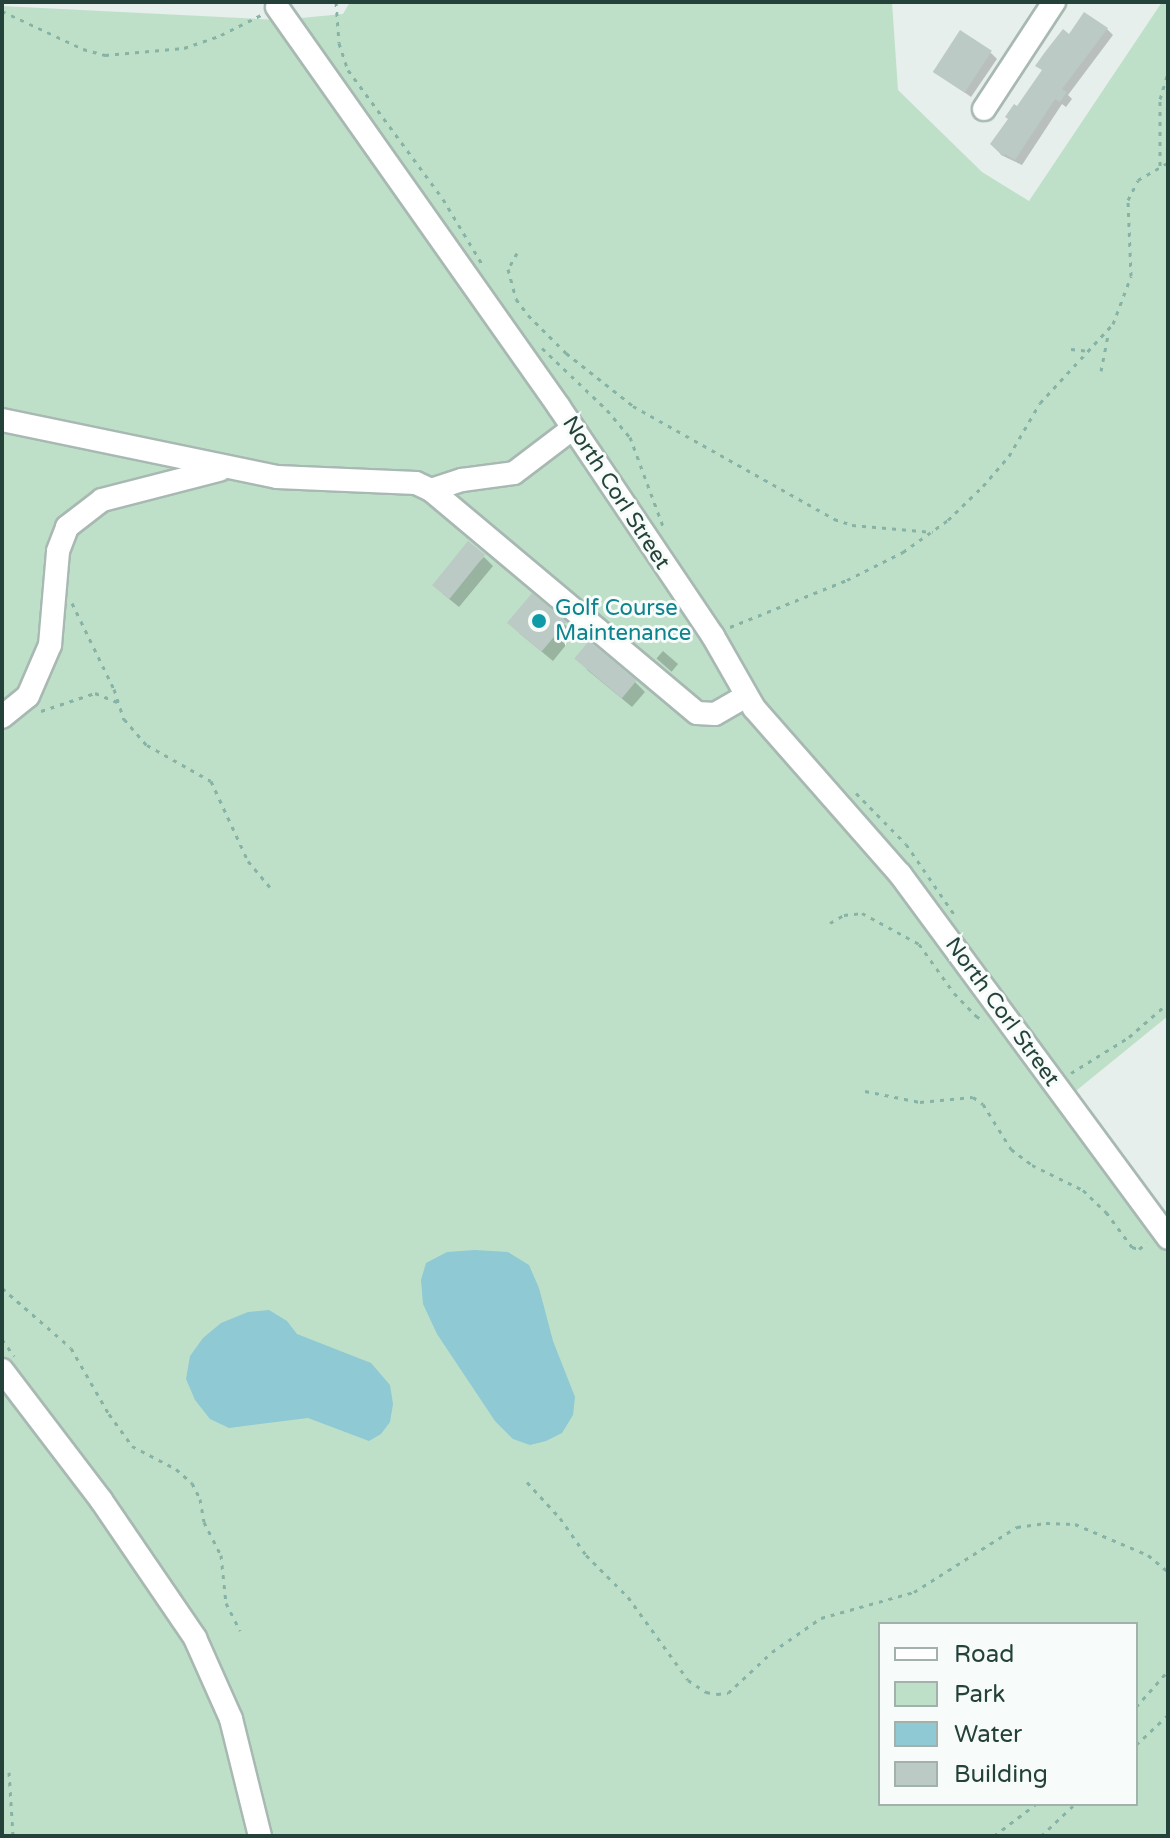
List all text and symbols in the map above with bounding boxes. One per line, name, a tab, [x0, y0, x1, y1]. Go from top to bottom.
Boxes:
street label: North Corl Street	[557, 411, 675, 575]
place label: Golf Course Maintenance	[555, 595, 691, 646]
marker: Golf Course Maintenance	[530, 612, 548, 630]
street label: North Corl Street	[939, 932, 1065, 1092]
legend	[878, 1622, 1138, 1806]
text: Road	[954, 1640, 1014, 1669]
text: Park	[954, 1680, 1005, 1709]
text: Water	[954, 1720, 1022, 1749]
text: Building	[954, 1760, 1048, 1789]

